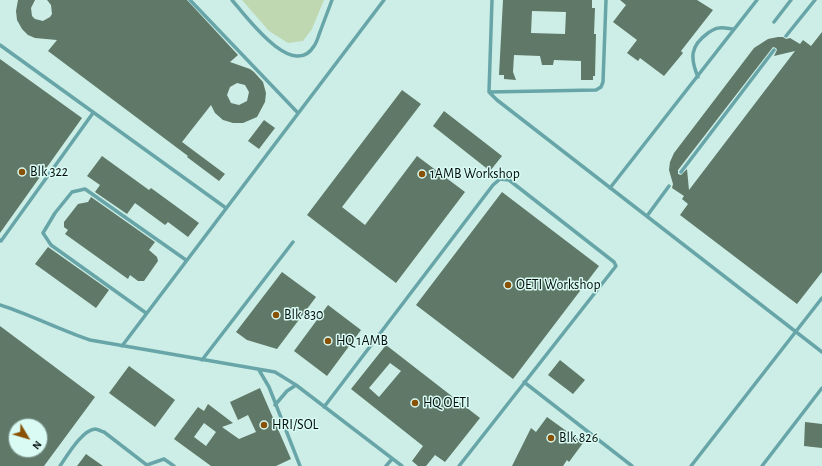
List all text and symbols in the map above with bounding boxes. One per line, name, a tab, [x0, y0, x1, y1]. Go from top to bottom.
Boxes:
place label: Blk 322	[30, 164, 68, 180]
place label: 1AMB Workshop	[430, 166, 520, 182]
marker: Blk 322	[17, 167, 27, 177]
marker: 1AMB Workshop	[417, 169, 427, 179]
place label: OETI Workshop	[516, 277, 601, 293]
marker: OETI Workshop	[503, 280, 513, 290]
place label: Blk 830	[284, 307, 323, 323]
marker: Blk 830	[271, 310, 281, 320]
place label: HQ 1AMB	[336, 333, 388, 349]
marker: HQ 1AMB	[323, 336, 333, 346]
place label: HQ OETI	[423, 395, 470, 411]
marker: HQ OETI	[410, 398, 420, 408]
place label: HRI/SOL	[272, 417, 318, 433]
north arrow	[8, 418, 48, 458]
marker: HRI/SOL	[259, 420, 269, 430]
place label: Blk 826	[559, 430, 598, 446]
marker: Blk 826	[546, 433, 556, 443]
text: N	[30, 439, 44, 451]

